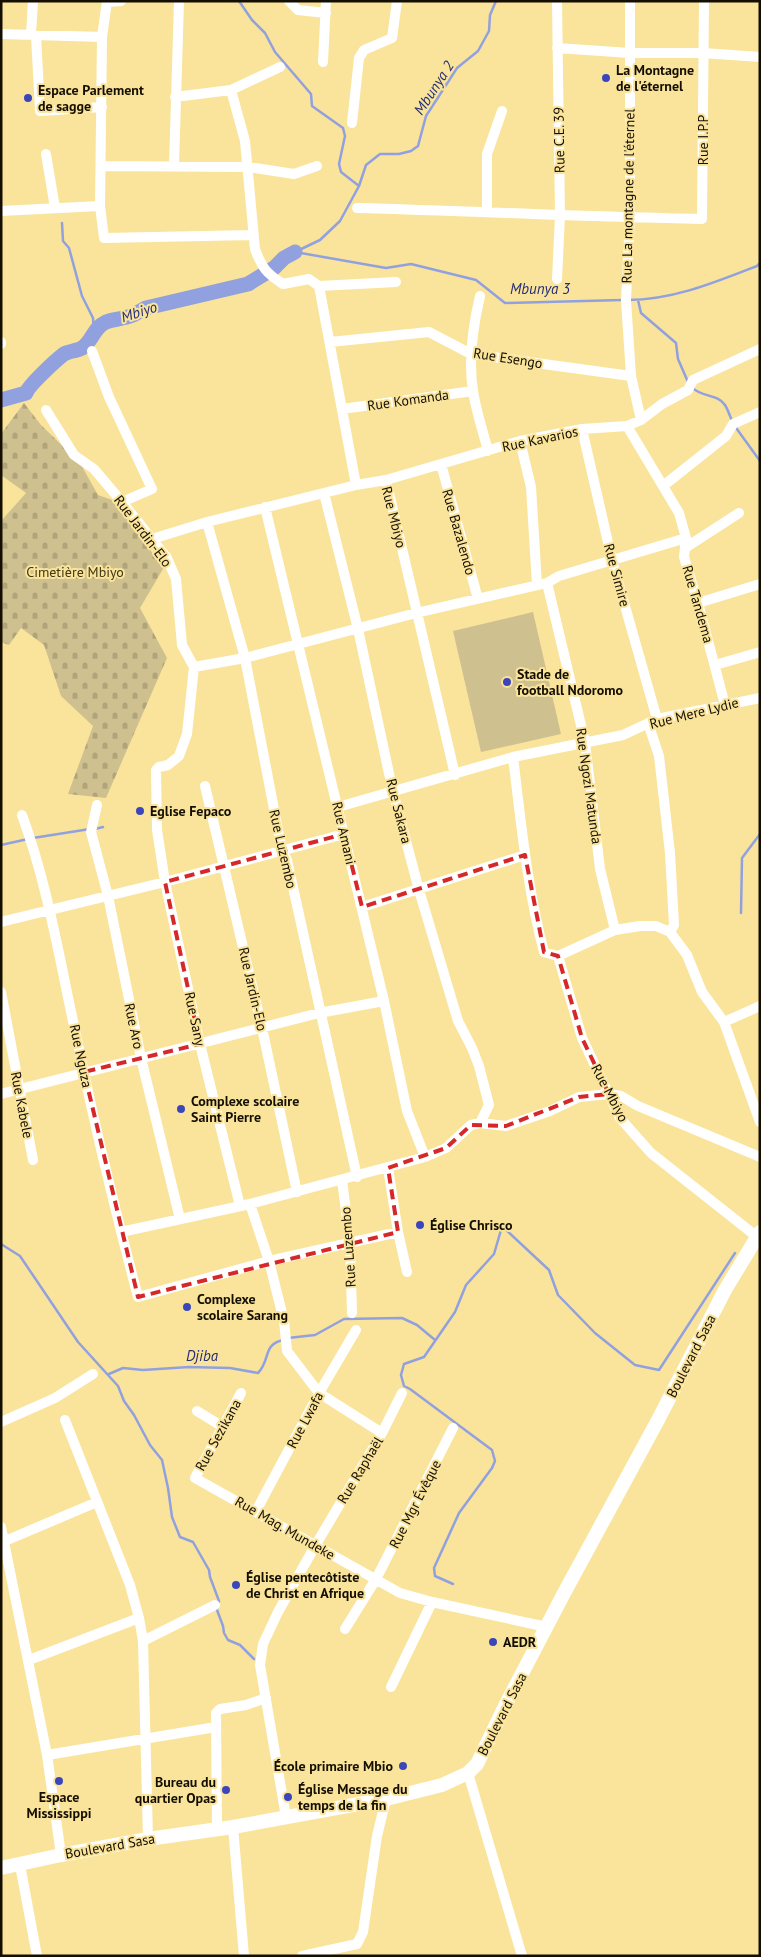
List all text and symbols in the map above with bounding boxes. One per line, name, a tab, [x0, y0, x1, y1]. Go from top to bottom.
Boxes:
water label: Mbunya 2	[409, 57, 458, 118]
place label: La Montagne de l'éternel	[616, 61, 694, 95]
marker: La Montagne de l'éternel	[600, 72, 612, 84]
place label: Espace Parlement de sagge	[38, 81, 144, 115]
marker: Espace Parlement de sagge	[22, 92, 34, 104]
street label: Rue C.E. 39	[549, 107, 569, 173]
street label: Rue La montagne de l'éternel	[617, 108, 639, 284]
street label: Rue I.P.P	[694, 115, 712, 165]
water label: Mbunya 3	[510, 279, 570, 298]
water label: Mbiyo	[118, 297, 159, 326]
street label: Rue Esengo	[472, 344, 544, 372]
street label: Rue Komanda	[366, 385, 450, 415]
street label: Rue Kavarios	[500, 422, 580, 456]
street label: Rue Mbiyo	[378, 484, 410, 550]
street label: Rue Bazalendo	[438, 487, 480, 577]
street label: Rue Jardin-Elo	[110, 491, 176, 571]
street label: Rue Simire	[600, 541, 634, 609]
park label: Cimetière Mbiyo	[26, 563, 124, 581]
street label: Rue Tandema	[678, 563, 718, 645]
place label: Stade de football Ndoromo	[517, 665, 624, 699]
marker: Stade de football Ndoromo	[501, 676, 513, 688]
street label: Rue Mere Lydie	[648, 693, 740, 733]
street label: Rue Ngozi Matunda	[572, 727, 606, 845]
street label: Rue Sakara	[382, 777, 416, 845]
street label: Rue Amani	[328, 800, 360, 866]
place label: Eglise Fepaco	[150, 802, 232, 820]
marker: Eglise Fepaco	[134, 805, 146, 817]
street label: Rue Luzembo	[265, 808, 301, 890]
street label: Rue Jardin-Elo	[235, 945, 271, 1033]
street label: Rue Sany	[180, 990, 210, 1048]
street label: Rue Aro	[120, 1001, 148, 1051]
street label: Rue Nguza	[66, 1023, 96, 1089]
street label: Rue Mbiyo	[587, 1061, 633, 1125]
street label: Rue Kabele	[7, 1070, 37, 1140]
place label: Complexe scolaire Saint Pierre	[191, 1092, 299, 1126]
marker: Complexe scolaire Saint Pierre	[175, 1103, 187, 1115]
street label: Rue Luzembo	[336, 1206, 360, 1288]
place label: Église Chrisco	[430, 1216, 513, 1234]
marker: Église Chrisco	[414, 1219, 426, 1231]
place label: Complexe scolaire Sarang	[197, 1290, 288, 1324]
marker: Complexe scolaire Sarang	[181, 1301, 193, 1313]
street label: Boulevard Sasa	[662, 1311, 720, 1401]
water label: Djiba	[186, 1346, 219, 1365]
street label: Rue Lwafa	[283, 1389, 327, 1451]
street label: Rue Sezikana	[191, 1396, 245, 1474]
street label: Rue Raphaël	[333, 1433, 387, 1507]
street label: Rue Mgr Évêque	[385, 1457, 445, 1551]
street label: Rue Mag. Mundeke	[232, 1492, 338, 1564]
place label: Église pentecôtiste de Christ en Afrique	[246, 1568, 364, 1602]
marker: Église pentecôtiste de Christ en Afrique	[230, 1579, 242, 1591]
place label: AEDR	[503, 1633, 537, 1651]
marker: AEDR	[487, 1636, 499, 1648]
street label: Boulevard Sasa	[473, 1669, 531, 1759]
place label: École primaire Mbio	[274, 1757, 393, 1775]
marker: École primaire Mbio	[397, 1760, 409, 1772]
place label: Bureau du quartier Opas	[135, 1773, 216, 1807]
marker: Espace Mississippi	[53, 1775, 65, 1787]
place label: Église Message du temps de la fin	[298, 1780, 408, 1814]
marker: Bureau du quartier Opas	[220, 1784, 232, 1796]
place label: Espace Mississippi	[26, 1788, 92, 1822]
marker: Église Message du temps de la fin	[282, 1791, 294, 1803]
street label: Boulevard Sasa	[64, 1829, 156, 1863]

